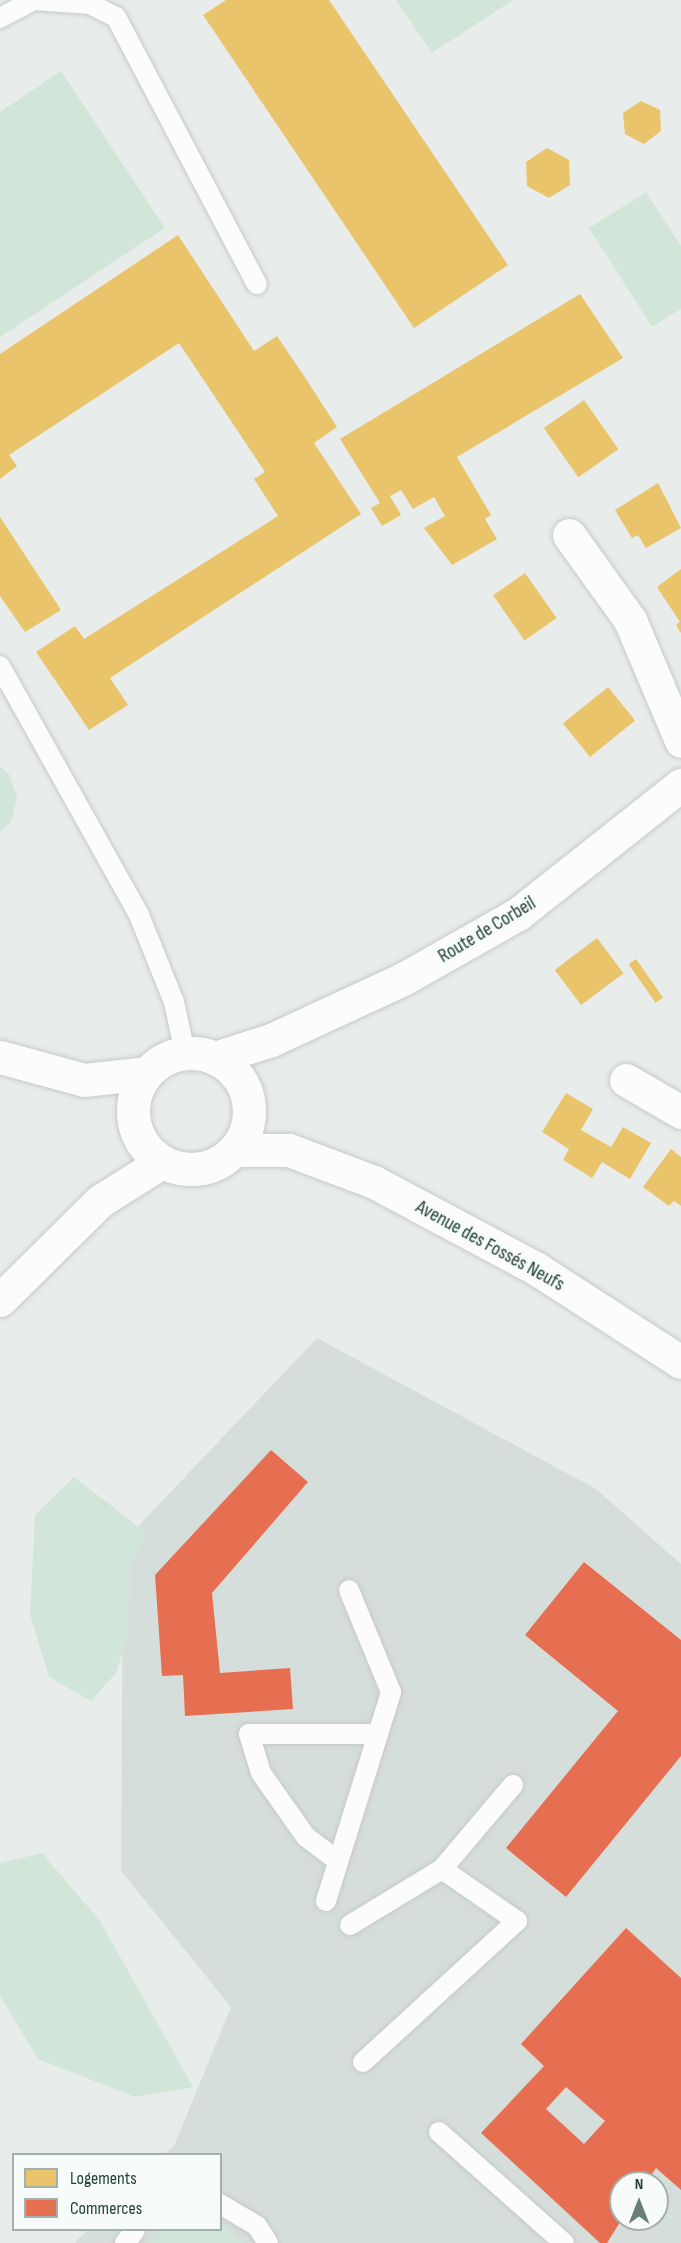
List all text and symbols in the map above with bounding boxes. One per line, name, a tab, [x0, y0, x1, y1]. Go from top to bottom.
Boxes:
street label: Route de Corbeil	[434, 891, 540, 969]
street label: Avenue des Fossés Neufs	[411, 1195, 569, 1297]
legend	[12, 2153, 222, 2231]
text: Logements	[70, 2168, 137, 2189]
north arrow	[609, 2171, 669, 2231]
text: N	[635, 2175, 643, 2194]
text: Commerces	[70, 2198, 142, 2219]

